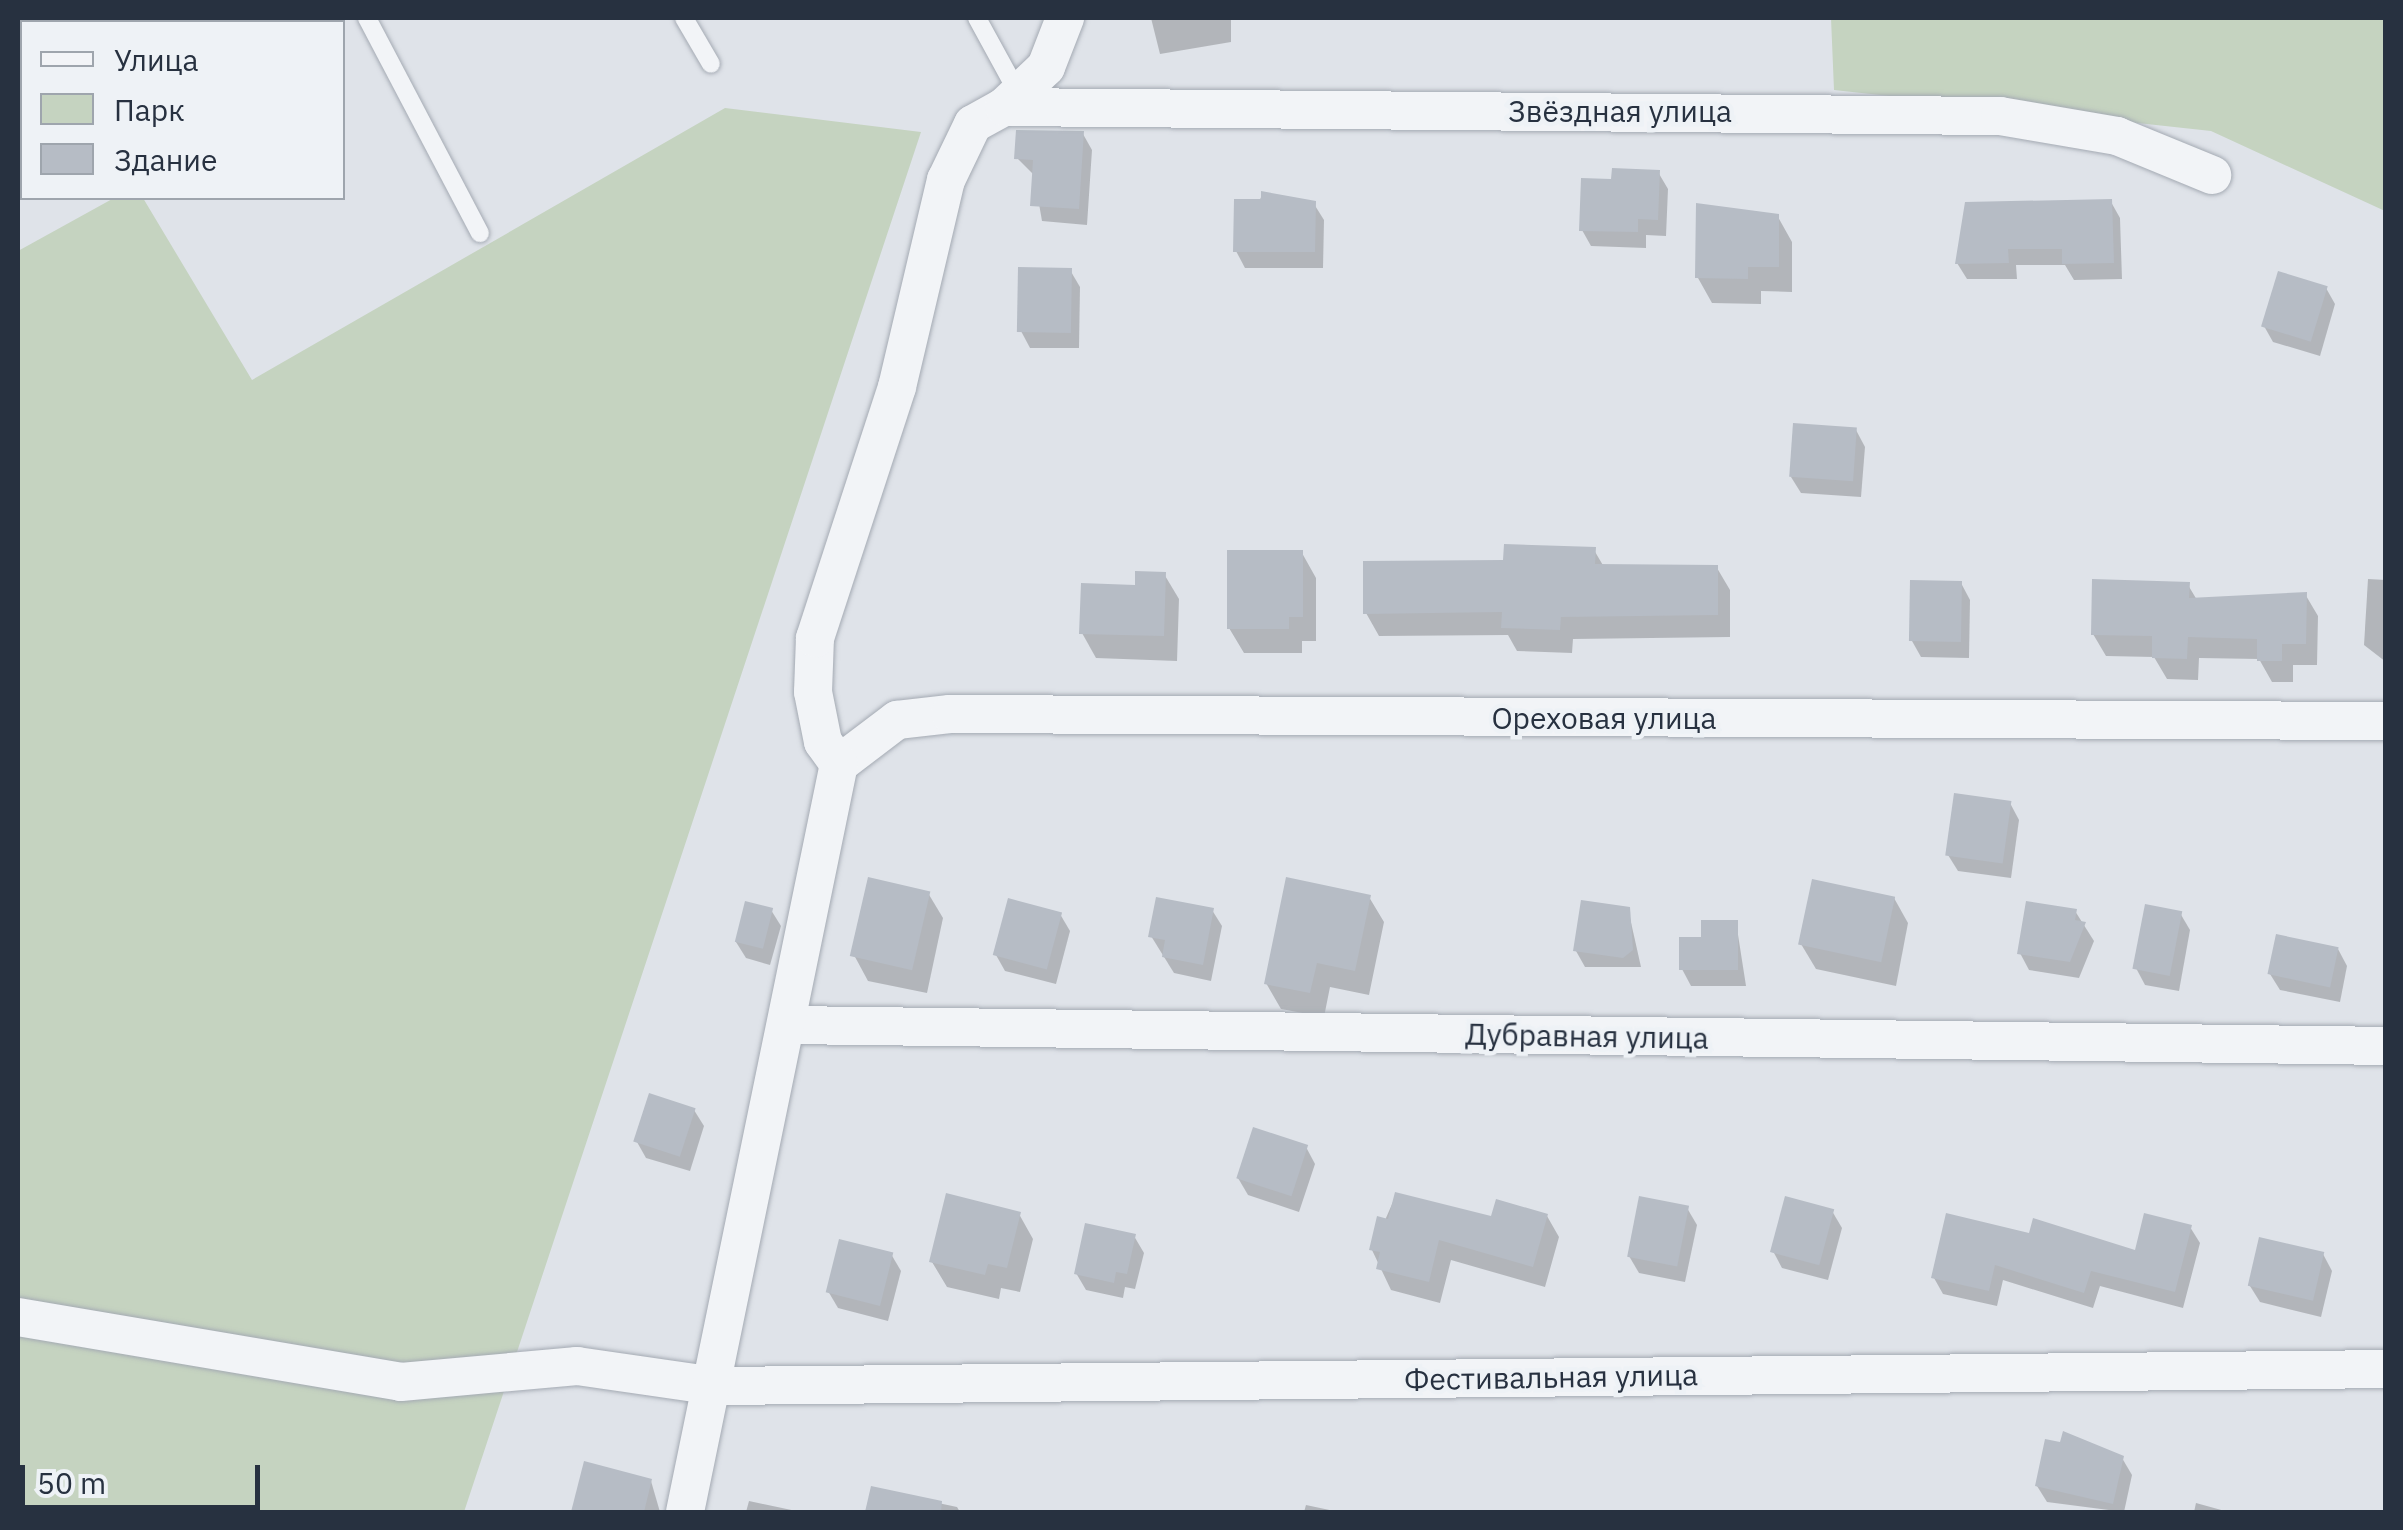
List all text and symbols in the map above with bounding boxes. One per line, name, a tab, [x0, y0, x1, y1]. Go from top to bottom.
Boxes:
legend	[20, 20, 345, 200]
text: Улица	[114, 40, 199, 79]
text: Парк	[114, 90, 185, 129]
street label: Звёздная улица	[1508, 93, 1732, 129]
text: Здание	[114, 140, 217, 179]
street label: Ореховая улица	[1491, 700, 1717, 736]
street label: Дубравная улица	[1465, 1016, 1709, 1056]
street label: Фестивальная улица	[1404, 1356, 1698, 1398]
scale bar	[25, 1445, 265, 1507]
text: 50 m	[37, 1463, 106, 1502]

